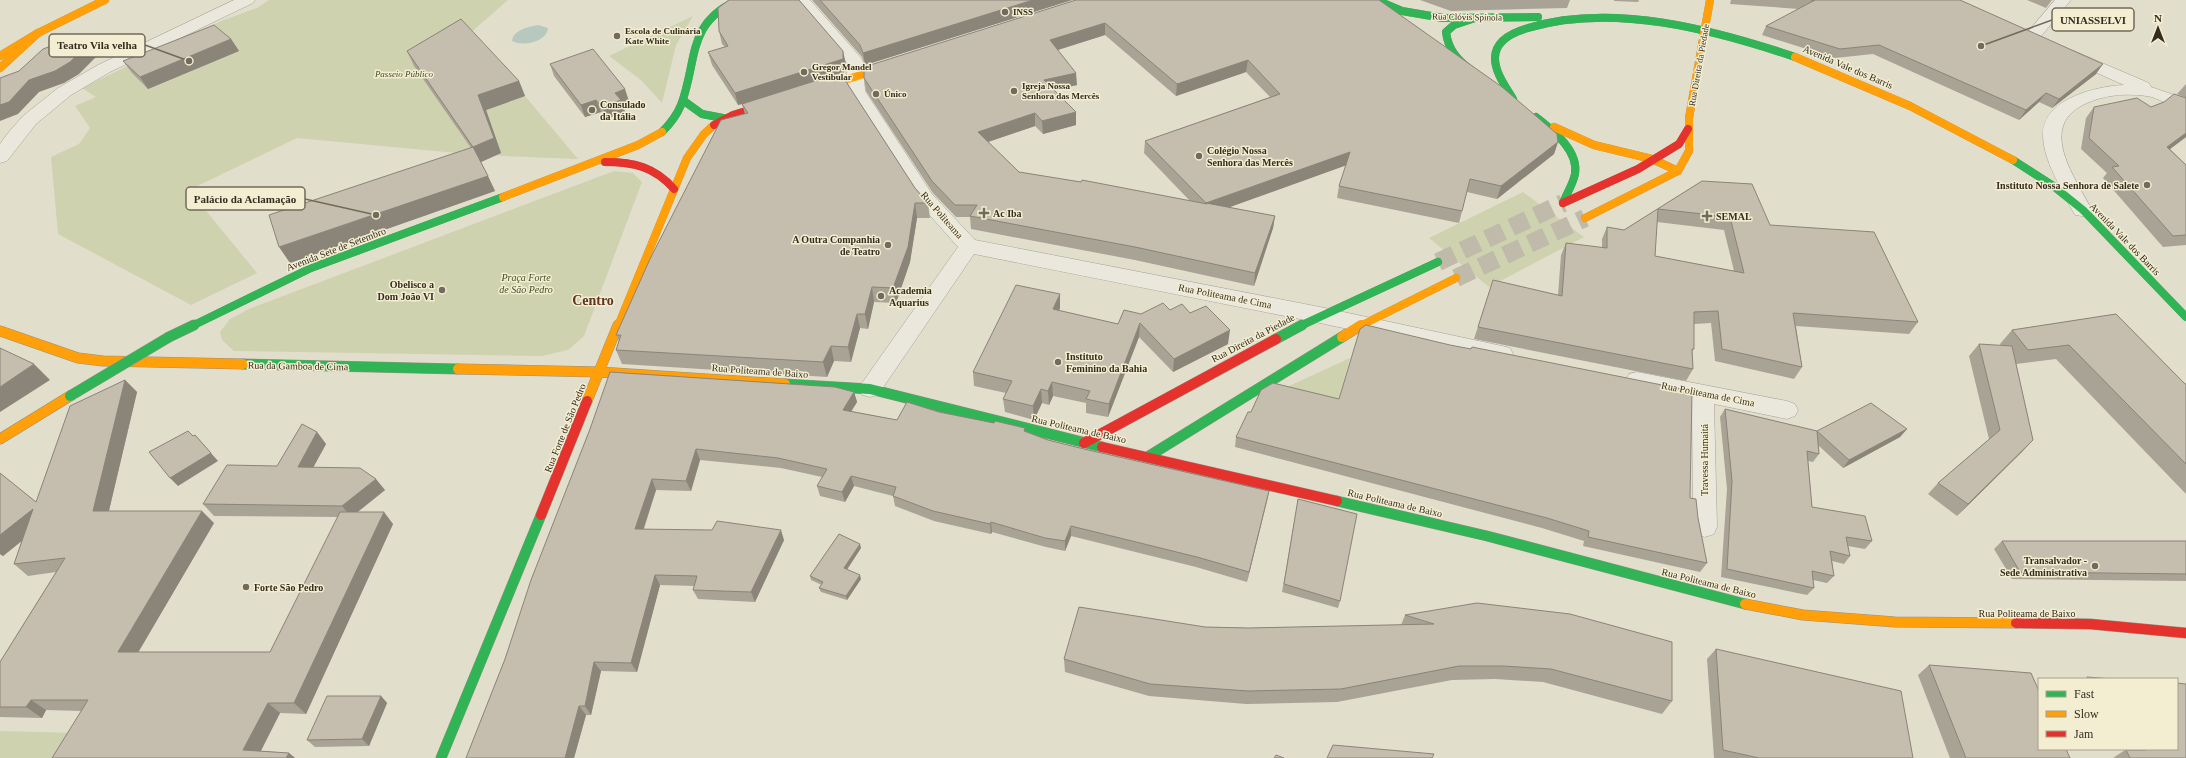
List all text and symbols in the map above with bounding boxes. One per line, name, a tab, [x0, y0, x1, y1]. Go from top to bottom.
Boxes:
marker: INSS	[1000, 7, 1010, 17]
place label: INSS	[1013, 7, 1033, 17]
callout: UNIASSELVI	[2052, 8, 2134, 31]
north arrow	[2138, 8, 2178, 48]
street label: Rua Clóvis Spínola	[1432, 11, 1502, 23]
text: N	[2154, 12, 2162, 24]
text: UNIASSELVI	[2060, 14, 2126, 26]
street label: Rua Direita da Piedade	[1687, 23, 1711, 107]
place label: Escola de Culinária Kate White	[625, 26, 701, 46]
marker: Escola de Culinária Kate White	[612, 31, 622, 41]
callout: Teatro Vila velha	[49, 34, 145, 57]
text: Teatro Vila velha	[57, 39, 138, 51]
street label: Avenida Vale dos Barris	[1801, 43, 1895, 91]
place label: Gregor Mandel Vestibular	[812, 62, 872, 82]
marker: Gregor Mandel Vestibular	[799, 67, 809, 77]
park label: Passeio Público	[374, 69, 434, 79]
place label: Igreja Nossa Senhora das Mercês	[1022, 81, 1100, 101]
marker: Igreja Nossa Senhora das Mercês	[1009, 86, 1019, 96]
marker: Único	[871, 89, 881, 99]
place label: Único	[884, 89, 907, 99]
place label: Consulado da Itália	[600, 99, 646, 122]
marker: Consulado da Itália	[587, 105, 597, 115]
place label: Colégio Nossa Senhora das Mercês	[1207, 145, 1293, 168]
marker: Colégio Nossa Senhora das Mercês	[1194, 151, 1204, 161]
place label: Instituto Nossa Senhora de Salete	[1996, 180, 2140, 191]
marker: Instituto Nossa Senhora de Salete	[2142, 180, 2152, 190]
callout: Palácio da Aclamação	[186, 187, 305, 210]
street label: Rua Politeama	[919, 189, 966, 241]
text: Palácio da Aclamação	[194, 193, 297, 205]
street label: Avenida Vale dos Barris	[2088, 200, 2163, 278]
marker: Ac Iba	[978, 207, 990, 219]
place label: Ac Iba	[993, 208, 1022, 219]
marker: SEMAL	[1701, 210, 1713, 222]
place label: SEMAL	[1716, 211, 1752, 222]
street label: Avenida Sete de Setembro	[285, 225, 387, 273]
place label: A Outra Companhia de Teatro	[792, 234, 880, 257]
marker: A Outra Companhia de Teatro	[883, 240, 893, 250]
park label: Praça Forte de São Pedro	[499, 272, 553, 295]
place label: Obelisco a Dom João VI	[378, 279, 434, 302]
street label: Rua Politeama de Cima	[1177, 282, 1273, 311]
marker: Obelisco a Dom João VI	[437, 285, 447, 295]
place label: Academia Aquarius	[889, 285, 932, 308]
marker: Academia Aquarius	[876, 291, 886, 301]
district label: Centro	[572, 293, 614, 308]
street label: Rua Direita da Piedade	[1210, 311, 1297, 365]
place label: Instituto Feminino da Bahia	[1066, 351, 1147, 374]
marker: Instituto Feminino da Bahia	[1053, 357, 1063, 367]
street label: Rua da Gamboa de Cima	[248, 360, 349, 372]
street label: Rua Politeama de Baixo	[711, 362, 809, 380]
street label: Rua Politeama de Cima	[1660, 380, 1756, 409]
street label: Rua Forte de São Pedro	[542, 382, 588, 474]
street label: Rua Politeama de Baixo	[1031, 413, 1127, 445]
street label: Travessa Humaitá	[1699, 423, 1710, 496]
street label: Rua Politeama de Baixo	[1347, 487, 1443, 519]
place label: Transalvador - Sede Administrativa	[2000, 555, 2087, 578]
marker: Transalvador - Sede Administrativa	[2090, 561, 2100, 571]
street label: Rua Politeama de Baixo	[1661, 566, 1757, 600]
marker: Forte São Pedro	[241, 582, 251, 592]
place label: Forte São Pedro	[254, 582, 323, 593]
street label: Rua Politeama de Baixo	[1979, 608, 2075, 619]
legend	[2038, 678, 2178, 750]
text: Fast	[2074, 687, 2095, 701]
text: Slow	[2074, 707, 2099, 721]
text: Jam	[2074, 727, 2094, 741]

